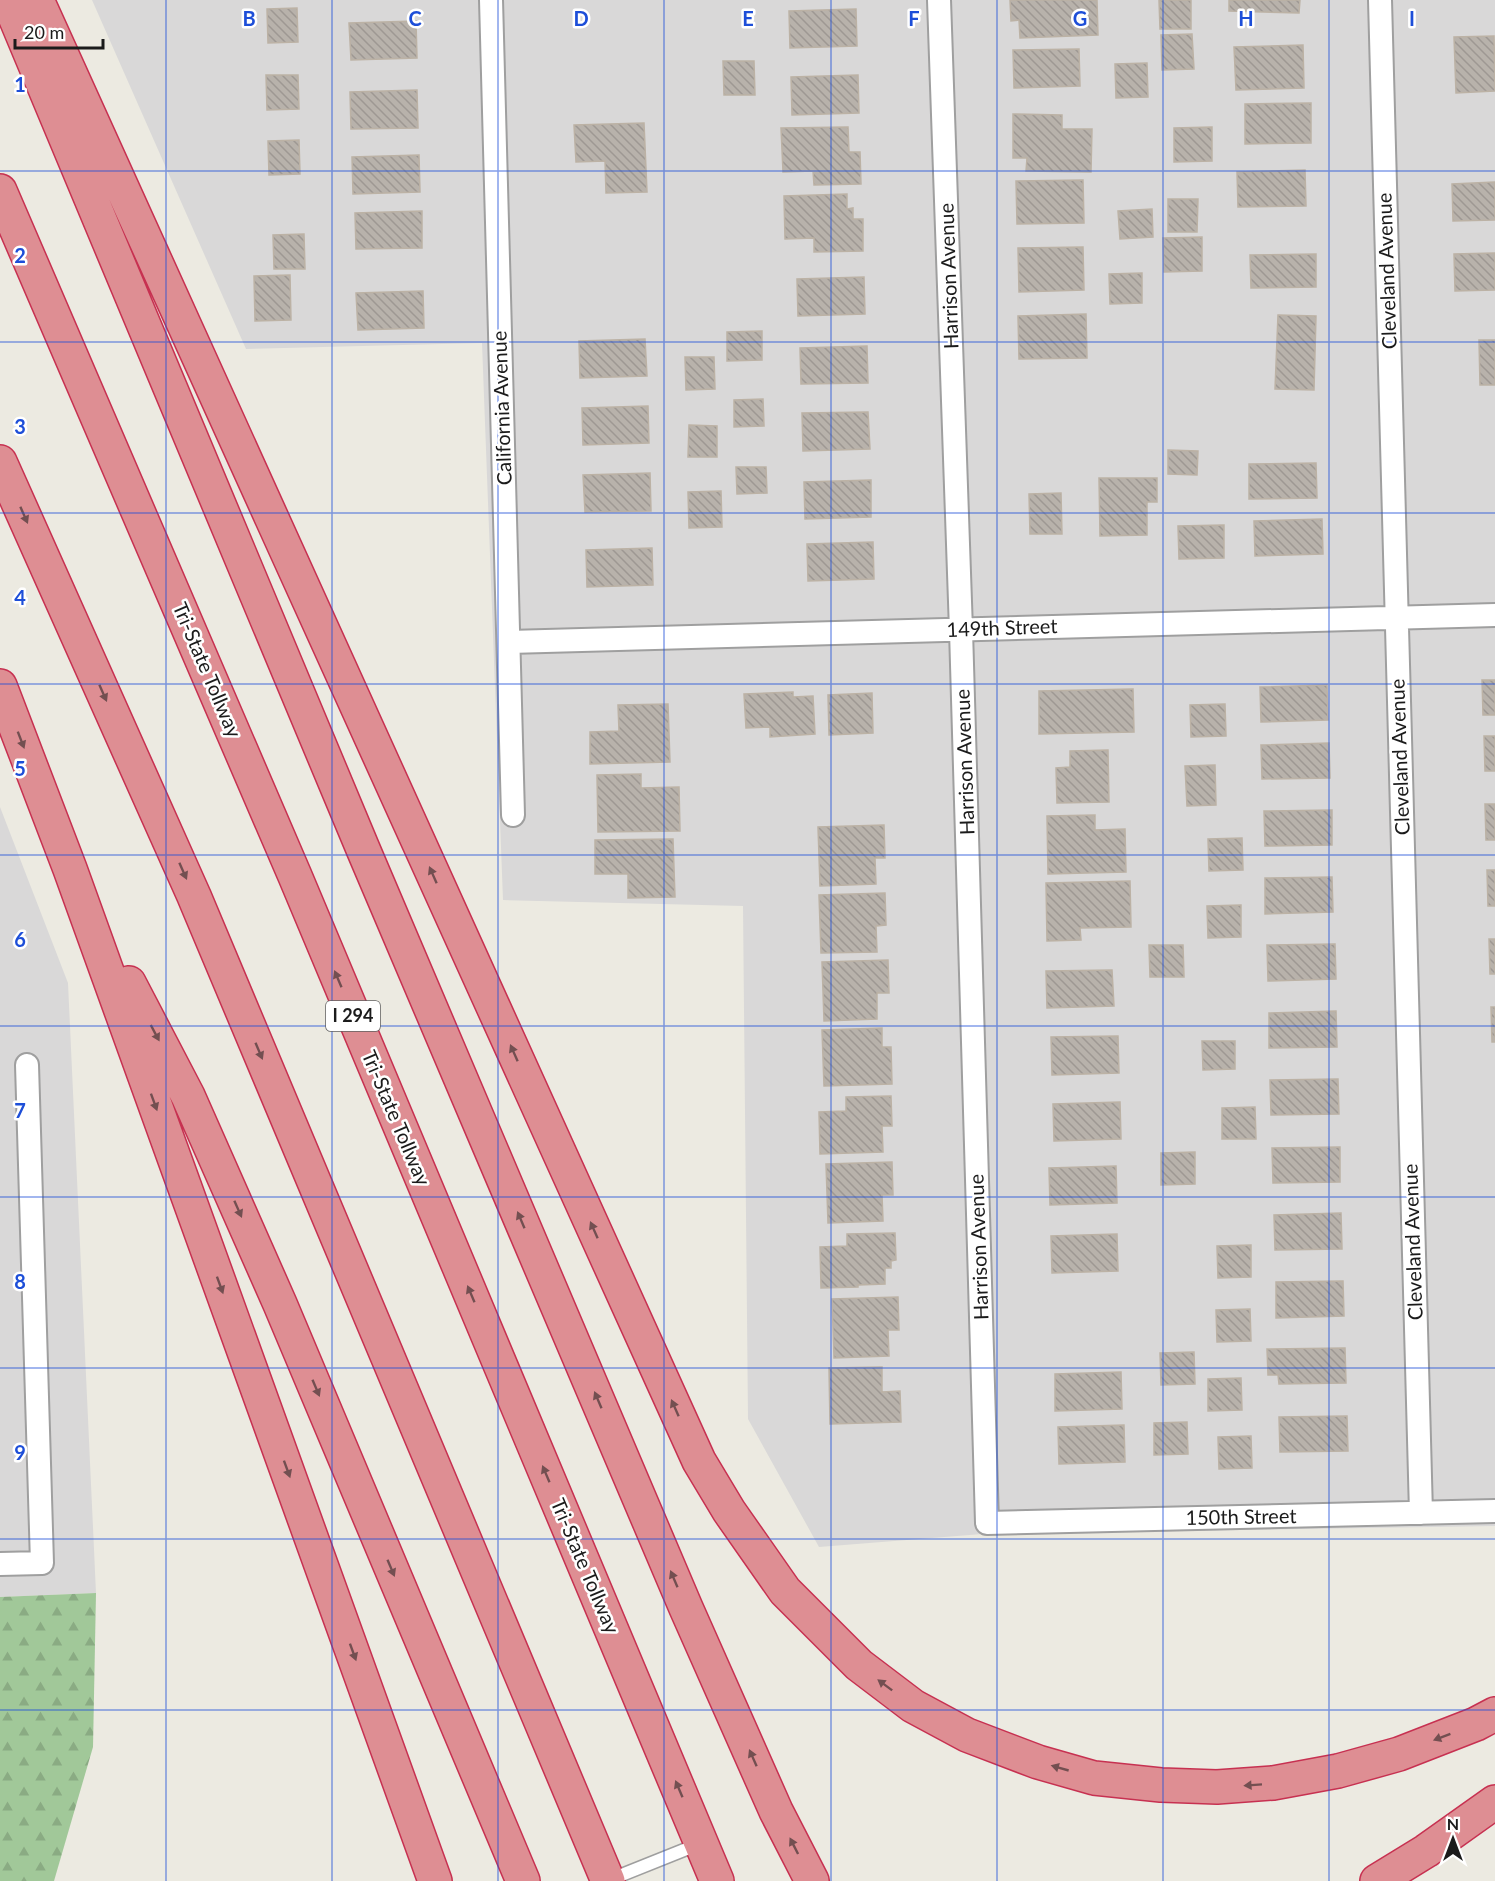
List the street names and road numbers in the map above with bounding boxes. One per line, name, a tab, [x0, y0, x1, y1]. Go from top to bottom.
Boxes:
street label: Cleveland Avenue	[1371, 192, 1401, 350]
street label: Harrison Avenue	[933, 203, 963, 349]
street label: California Avenue	[486, 330, 516, 486]
street label: Tri-State Tollway	[169, 598, 247, 741]
street label: 149th Street	[946, 613, 1058, 641]
street label: Cleveland Avenue	[1384, 678, 1414, 836]
street label: Harrison Avenue	[949, 689, 979, 835]
road number: I 294	[326, 1001, 380, 1031]
street label: Tri-State Tollway	[358, 1046, 436, 1189]
street label: Cleveland Avenue	[1397, 1163, 1427, 1321]
street label: Harrison Avenue	[963, 1174, 993, 1320]
street label: Tri-State Tollway	[547, 1494, 625, 1637]
street label: 150th Street	[1185, 1503, 1297, 1529]

